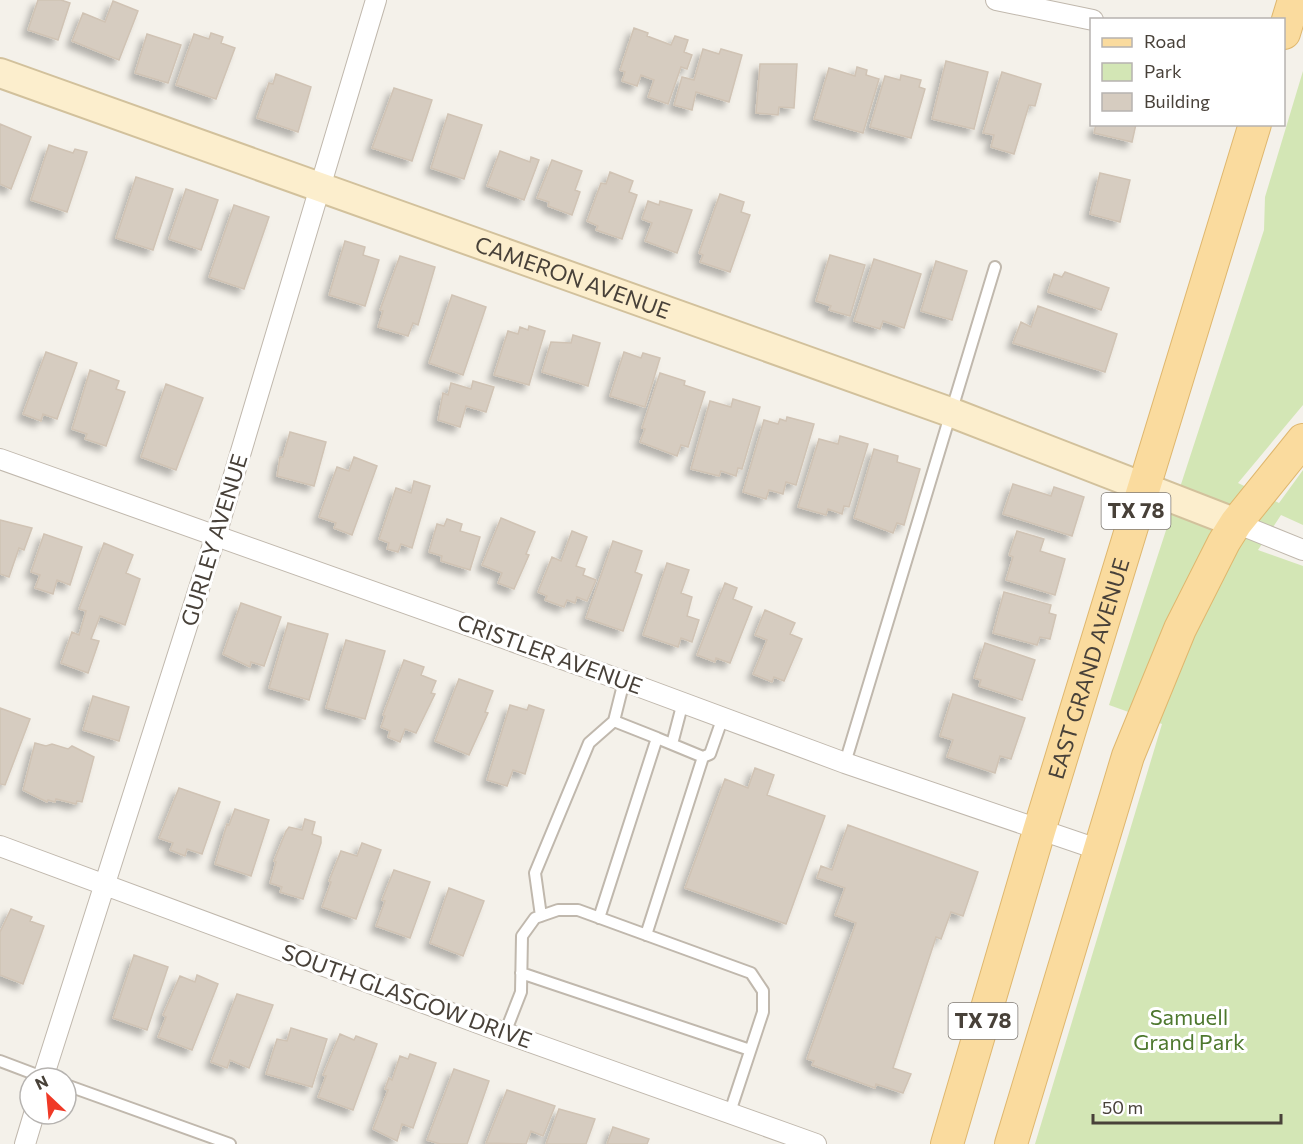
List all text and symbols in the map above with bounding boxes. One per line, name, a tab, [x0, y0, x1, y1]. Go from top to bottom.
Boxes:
legend	[1090, 18, 1285, 126]
text: Road	[1144, 30, 1186, 52]
text: Park	[1144, 60, 1182, 82]
text: Building	[1144, 90, 1210, 112]
street label: CAMERON AVENUE	[472, 230, 674, 324]
street label: GURLEY AVENUE	[175, 451, 253, 629]
road number: TX 78	[1102, 493, 1170, 529]
street label: EAST GRAND AVENUE	[1042, 555, 1135, 782]
street label: CRISTLER AVENUE	[454, 608, 646, 700]
street label: SOUTH GLASGOW DRIVE	[278, 938, 536, 1053]
road number: TX 78	[948, 1003, 1018, 1039]
park label: Samuell Grand Park	[1133, 1003, 1245, 1055]
north arrow	[18, 1066, 78, 1126]
text: N	[32, 1071, 51, 1093]
scale bar	[1093, 1087, 1280, 1125]
text: 50 m	[1102, 1096, 1143, 1118]

